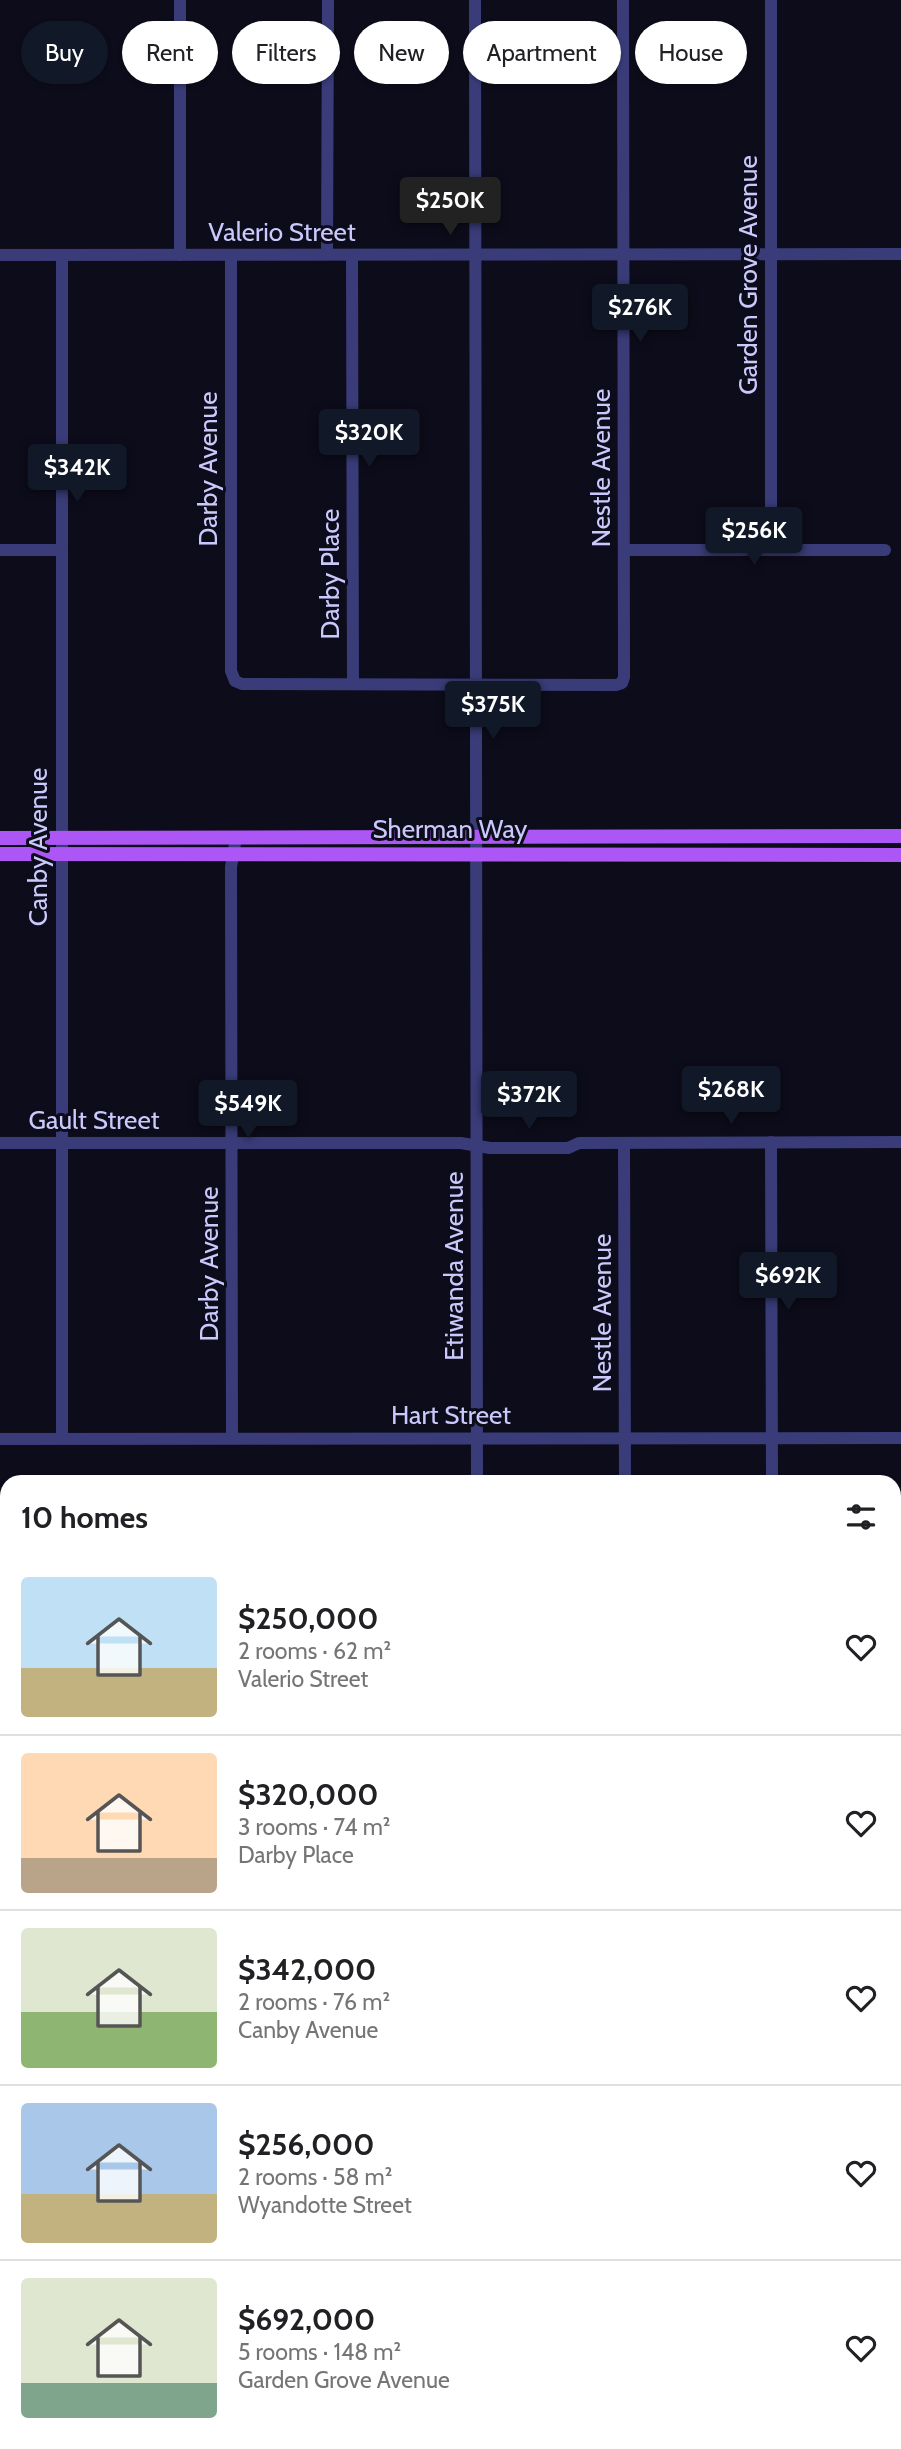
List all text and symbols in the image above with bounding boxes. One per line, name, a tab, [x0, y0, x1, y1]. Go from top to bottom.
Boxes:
chip: Buy	[21, 21, 108, 84]
chip: Rent	[122, 21, 218, 84]
chip: Filters	[232, 21, 340, 84]
chip: New	[354, 21, 449, 84]
chip: Apartment	[463, 21, 621, 84]
chip: House	[635, 21, 747, 84]
street label: Garden Grove Avenue	[732, 155, 764, 395]
pin: $250K	[401, 177, 499, 237]
text: $250K	[416, 186, 484, 214]
street label: Valerio Street	[208, 216, 356, 248]
pin: $276K	[591, 284, 689, 344]
text: $276K	[608, 293, 672, 321]
street label: Nestle Avenue	[585, 389, 617, 547]
street label: Darby Avenue	[192, 392, 224, 546]
pin: $320K	[320, 410, 418, 469]
text: $320K	[335, 418, 403, 446]
pin: $342K	[28, 444, 126, 504]
text: $342K	[44, 453, 110, 481]
pin: $256K	[705, 508, 803, 567]
street label: Darby Place	[314, 509, 346, 639]
text: $256K	[721, 516, 787, 544]
pin: $375K	[444, 682, 542, 741]
text: $375K	[461, 690, 525, 718]
street label: Canby Avenue	[22, 768, 54, 926]
street label: Sherman Way	[373, 813, 527, 845]
pin: $268K	[682, 1066, 780, 1126]
pin: $372K	[480, 1072, 578, 1131]
text: $268K	[698, 1075, 764, 1103]
pin: $549K	[199, 1080, 297, 1140]
text: $372K	[497, 1080, 561, 1108]
text: $549K	[214, 1089, 282, 1117]
street label: Gault Street	[28, 1104, 160, 1136]
street label: Etiwanda Avenue	[438, 1171, 470, 1361]
street label: Darby Avenue	[193, 1187, 225, 1341]
street label: Nestle Avenue	[586, 1234, 618, 1392]
pin: $692K	[739, 1252, 837, 1312]
text: $692K	[755, 1261, 821, 1289]
street label: Hart Street	[391, 1399, 511, 1431]
icon: filters	[842, 1498, 880, 1536]
text: 10 homes	[21, 1499, 148, 1536]
text: $250,000	[238, 1600, 378, 1637]
icon: home	[77, 1605, 161, 1689]
icon: heart	[842, 1628, 880, 1666]
text: 2 rooms · 62 m²	[238, 1637, 391, 1665]
text: Valerio Street	[238, 1665, 368, 1693]
text: $320,000	[238, 1776, 379, 1813]
icon: home	[77, 1781, 161, 1865]
icon: heart	[842, 1804, 880, 1842]
text: 3 rooms · 74 m²	[238, 1813, 390, 1841]
text: Darby Place	[238, 1841, 354, 1869]
text: $342,000	[238, 1951, 376, 1988]
icon: home	[77, 1956, 161, 2040]
icon: heart	[842, 1979, 880, 2017]
text: 2 rooms · 76 m²	[238, 1988, 390, 2016]
text: Canby Avenue	[238, 2016, 378, 2044]
text: $256,000	[238, 2126, 374, 2163]
icon: home	[77, 2131, 161, 2215]
icon: heart	[842, 2154, 880, 2192]
text: 2 rooms · 58 m²	[238, 2163, 392, 2191]
text: Wyandotte Street	[238, 2191, 412, 2219]
text: $692,000	[238, 2301, 375, 2338]
icon: home	[77, 2306, 161, 2390]
icon: heart	[842, 2329, 880, 2367]
text: 5 rooms · 148 m²	[238, 2338, 401, 2366]
text: Garden Grove Avenue	[238, 2366, 450, 2394]

